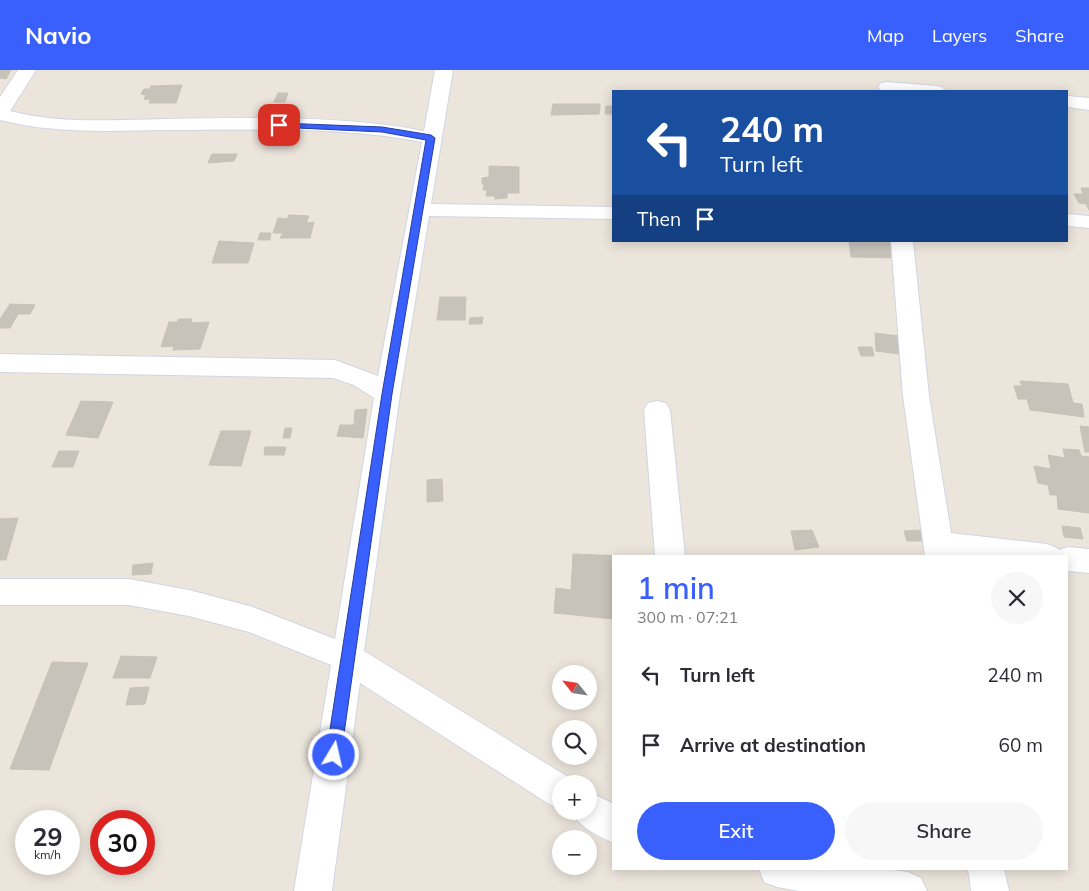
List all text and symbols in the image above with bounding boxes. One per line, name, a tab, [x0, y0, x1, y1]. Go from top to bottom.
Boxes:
text: Navio	[25, 20, 91, 50]
text: Map	[867, 24, 904, 47]
text: Layers	[932, 24, 987, 47]
text: Share	[1015, 24, 1064, 47]
pin	[258, 104, 300, 146]
text: 240 m	[720, 107, 824, 151]
icon: left	[637, 110, 702, 175]
icon: arrive	[265, 111, 293, 139]
text: Turn left	[720, 150, 803, 178]
icon: arrive	[691, 205, 719, 233]
text: Then	[637, 207, 681, 231]
text: 1 min	[637, 569, 715, 607]
button: close	[991, 572, 1043, 624]
text: 300 m · 07:21	[637, 607, 738, 627]
icon: left	[637, 661, 665, 689]
text: Turn left	[680, 663, 755, 687]
text: 240 m	[987, 663, 1043, 687]
north arrow	[552, 665, 598, 710]
map controls	[552, 665, 597, 875]
button: search	[552, 720, 597, 765]
position arrow	[307, 728, 359, 780]
icon: arrive	[637, 731, 665, 759]
text: Arrive at destination	[680, 733, 866, 757]
text: 60 m	[999, 733, 1043, 757]
button: +	[552, 775, 597, 820]
button: Exit	[637, 802, 835, 860]
button: Share	[845, 802, 1043, 860]
speed limit sign: 30	[90, 810, 155, 875]
text: 29	[32, 821, 63, 852]
button: −	[552, 830, 597, 875]
text: km/h	[34, 847, 61, 862]

